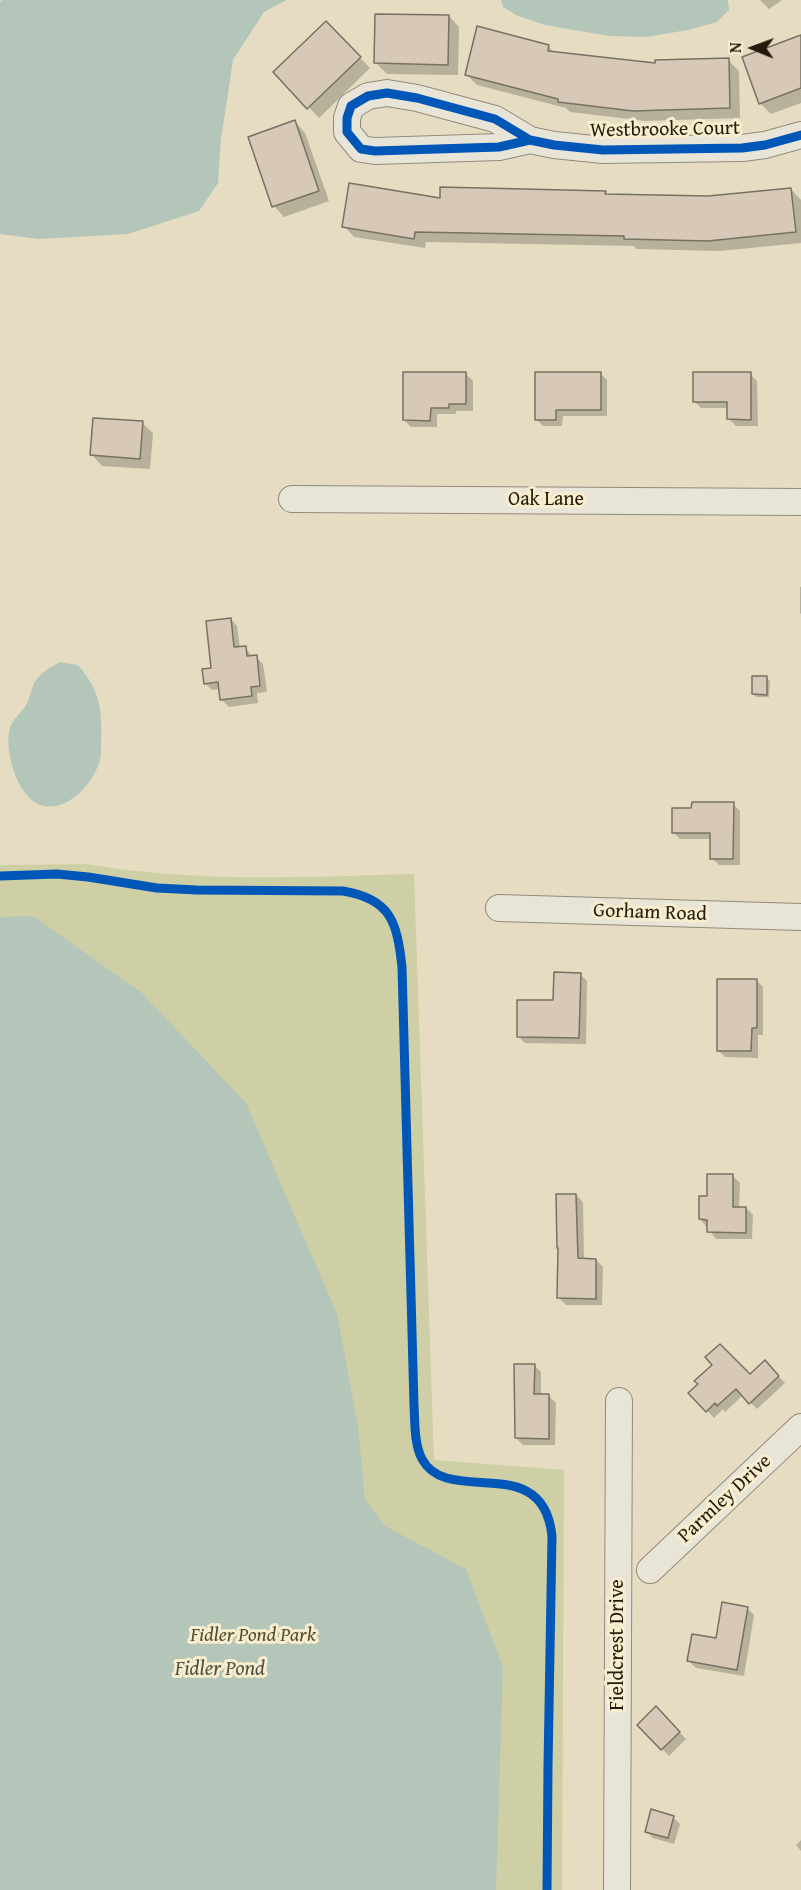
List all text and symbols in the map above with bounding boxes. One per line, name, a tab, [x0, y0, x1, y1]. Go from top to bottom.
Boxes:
north arrow	[723, 18, 783, 78]
text: N	[723, 42, 747, 53]
street label: Westbrooke Court	[590, 117, 740, 143]
street label: Oak Lane	[508, 488, 584, 512]
street label: Gorham Road	[593, 899, 707, 927]
street label: Parmley Drive	[673, 1450, 777, 1548]
street label: Fieldcrest Drive	[606, 1579, 630, 1711]
park label: Fidler Pond Park	[190, 1624, 316, 1648]
water label: Fidler Pond	[175, 1657, 265, 1683]

